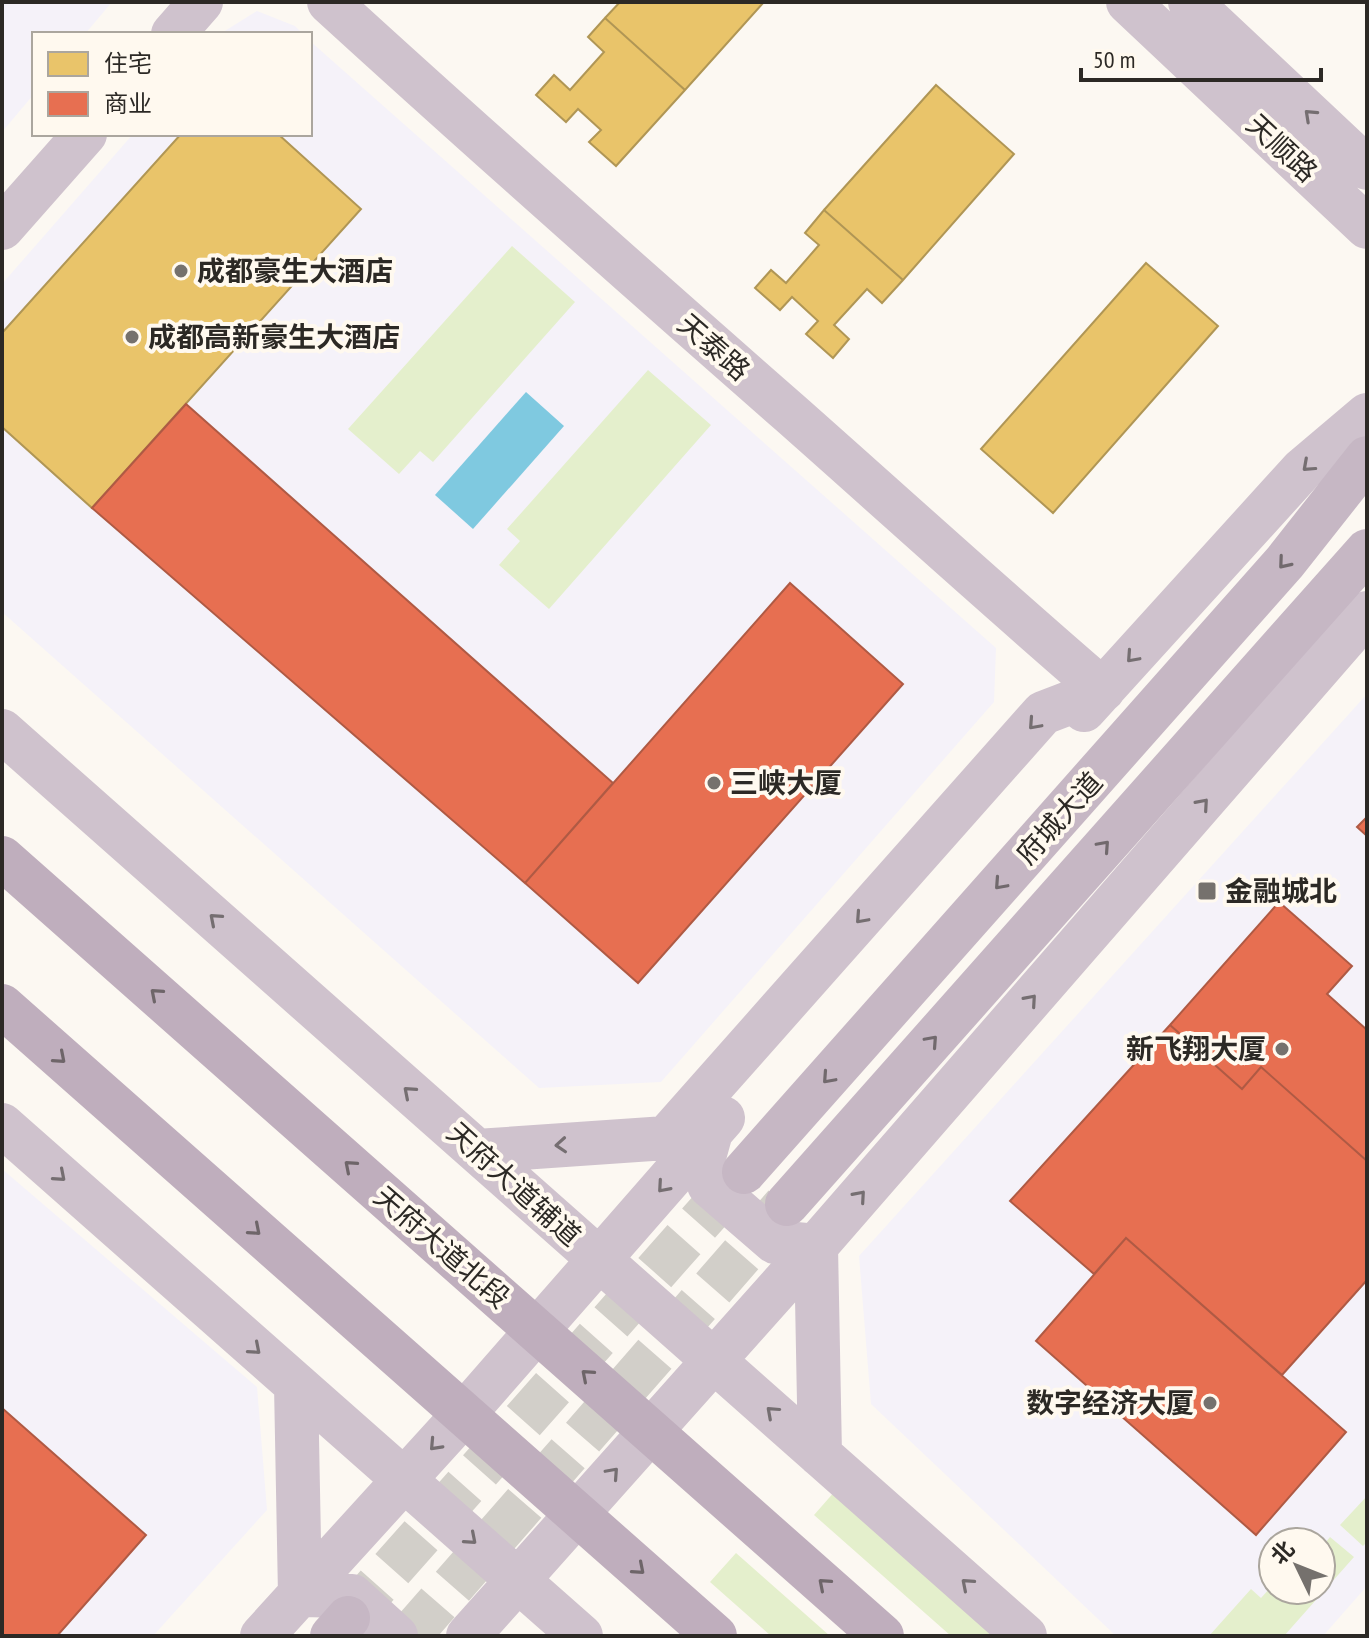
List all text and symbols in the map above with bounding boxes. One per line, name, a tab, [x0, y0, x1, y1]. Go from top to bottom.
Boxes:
legend	[32, 32, 312, 136]
scale bar	[1081, 32, 1321, 82]
text: 50 m	[1093, 44, 1135, 75]
text: 住宅	[104, 48, 152, 79]
text: 商业	[104, 88, 152, 119]
street label: 天顺路	[1239, 105, 1326, 190]
one-way arrow	[1305, 109, 1319, 124]
place label: 成都豪生大酒店	[197, 252, 393, 289]
marker: 成都豪生大酒店	[172, 262, 190, 280]
street label: 天泰路	[670, 305, 758, 388]
place label: 成都高新豪生大酒店	[148, 318, 400, 355]
marker: 成都高新豪生大酒店	[123, 328, 141, 346]
one-way arrow	[1303, 456, 1317, 471]
one-way arrow	[1279, 554, 1294, 568]
one-way arrow	[1128, 648, 1142, 663]
one-way arrow	[1029, 714, 1044, 729]
place label: 三峡大厦	[730, 764, 842, 801]
street label: 府城大道	[1007, 764, 1110, 872]
marker: 三峡大厦	[705, 774, 723, 792]
one-way arrow	[1193, 799, 1207, 814]
one-way arrow	[1095, 841, 1109, 856]
place label: 金融城北	[1225, 872, 1337, 909]
one-way arrow	[996, 874, 1010, 889]
marker: 金融城北	[1196, 880, 1218, 902]
one-way arrow	[857, 909, 871, 924]
one-way arrow	[209, 915, 224, 929]
one-way arrow	[150, 989, 165, 1003]
one-way arrow	[1022, 995, 1036, 1009]
place label: 新飞翔大厦	[1126, 1030, 1266, 1067]
one-way arrow	[922, 1035, 936, 1050]
marker: 新飞翔大厦	[1273, 1040, 1291, 1058]
one-way arrow	[51, 1048, 66, 1062]
one-way arrow	[823, 1069, 837, 1084]
one-way arrow	[404, 1087, 419, 1101]
street label: 天府大道辅道	[440, 1114, 589, 1254]
one-way arrow	[554, 1136, 567, 1153]
one-way arrow	[345, 1161, 360, 1176]
one-way arrow	[51, 1167, 66, 1181]
street label: 天府大道北段	[367, 1178, 518, 1316]
one-way arrow	[658, 1178, 673, 1193]
one-way arrow	[850, 1190, 865, 1205]
one-way arrow	[246, 1220, 261, 1234]
one-way arrow	[246, 1339, 261, 1353]
one-way arrow	[582, 1370, 597, 1385]
place label: 数字经济大厦	[1026, 1384, 1194, 1421]
marker: 数字经济大厦	[1201, 1394, 1219, 1412]
one-way arrow	[766, 1407, 781, 1422]
one-way arrow	[430, 1436, 445, 1450]
one-way arrow	[603, 1468, 617, 1483]
north arrow	[1257, 1526, 1337, 1606]
one-way arrow	[462, 1530, 477, 1544]
text: 北	[1265, 1535, 1300, 1570]
one-way arrow	[629, 1559, 644, 1573]
one-way arrow	[818, 1580, 833, 1594]
one-way arrow	[961, 1580, 976, 1594]

